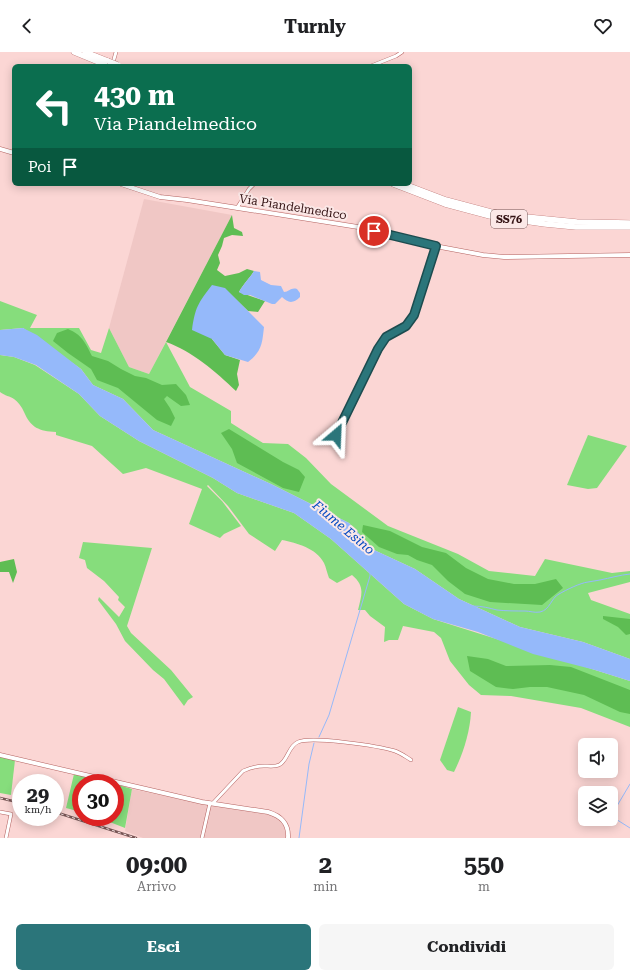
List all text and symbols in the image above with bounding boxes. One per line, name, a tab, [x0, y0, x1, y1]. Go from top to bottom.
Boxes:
icon: back	[16, 15, 38, 37]
icon: heart	[592, 15, 614, 37]
text: Turnly	[284, 16, 346, 37]
text: 430 m	[94, 79, 175, 112]
icon: left	[28, 80, 80, 132]
text: Via Piandelmedico	[94, 113, 257, 134]
icon: arrive	[59, 156, 81, 178]
text: Poi	[28, 158, 51, 176]
street label: Via Piandelmedico	[238, 192, 348, 222]
road number: SS76	[491, 210, 527, 228]
pin	[357, 214, 391, 248]
icon: arrive	[363, 220, 385, 242]
position arrow	[315, 414, 357, 456]
water label: Fiume Esino	[309, 497, 377, 557]
map controls	[578, 738, 618, 826]
button: sound	[578, 738, 618, 778]
speed limit sign: 30	[72, 774, 124, 826]
text: 29	[27, 783, 49, 807]
button: layers	[578, 786, 618, 826]
text: km/h	[25, 804, 51, 815]
text: 09:00	[126, 851, 187, 879]
text: 2	[319, 851, 332, 879]
text: 550	[464, 851, 504, 879]
text: Arrivo	[137, 879, 176, 894]
text: min	[313, 879, 338, 894]
text: m	[478, 879, 490, 894]
button: Esci	[16, 924, 311, 970]
button: Condividi	[319, 924, 614, 970]

